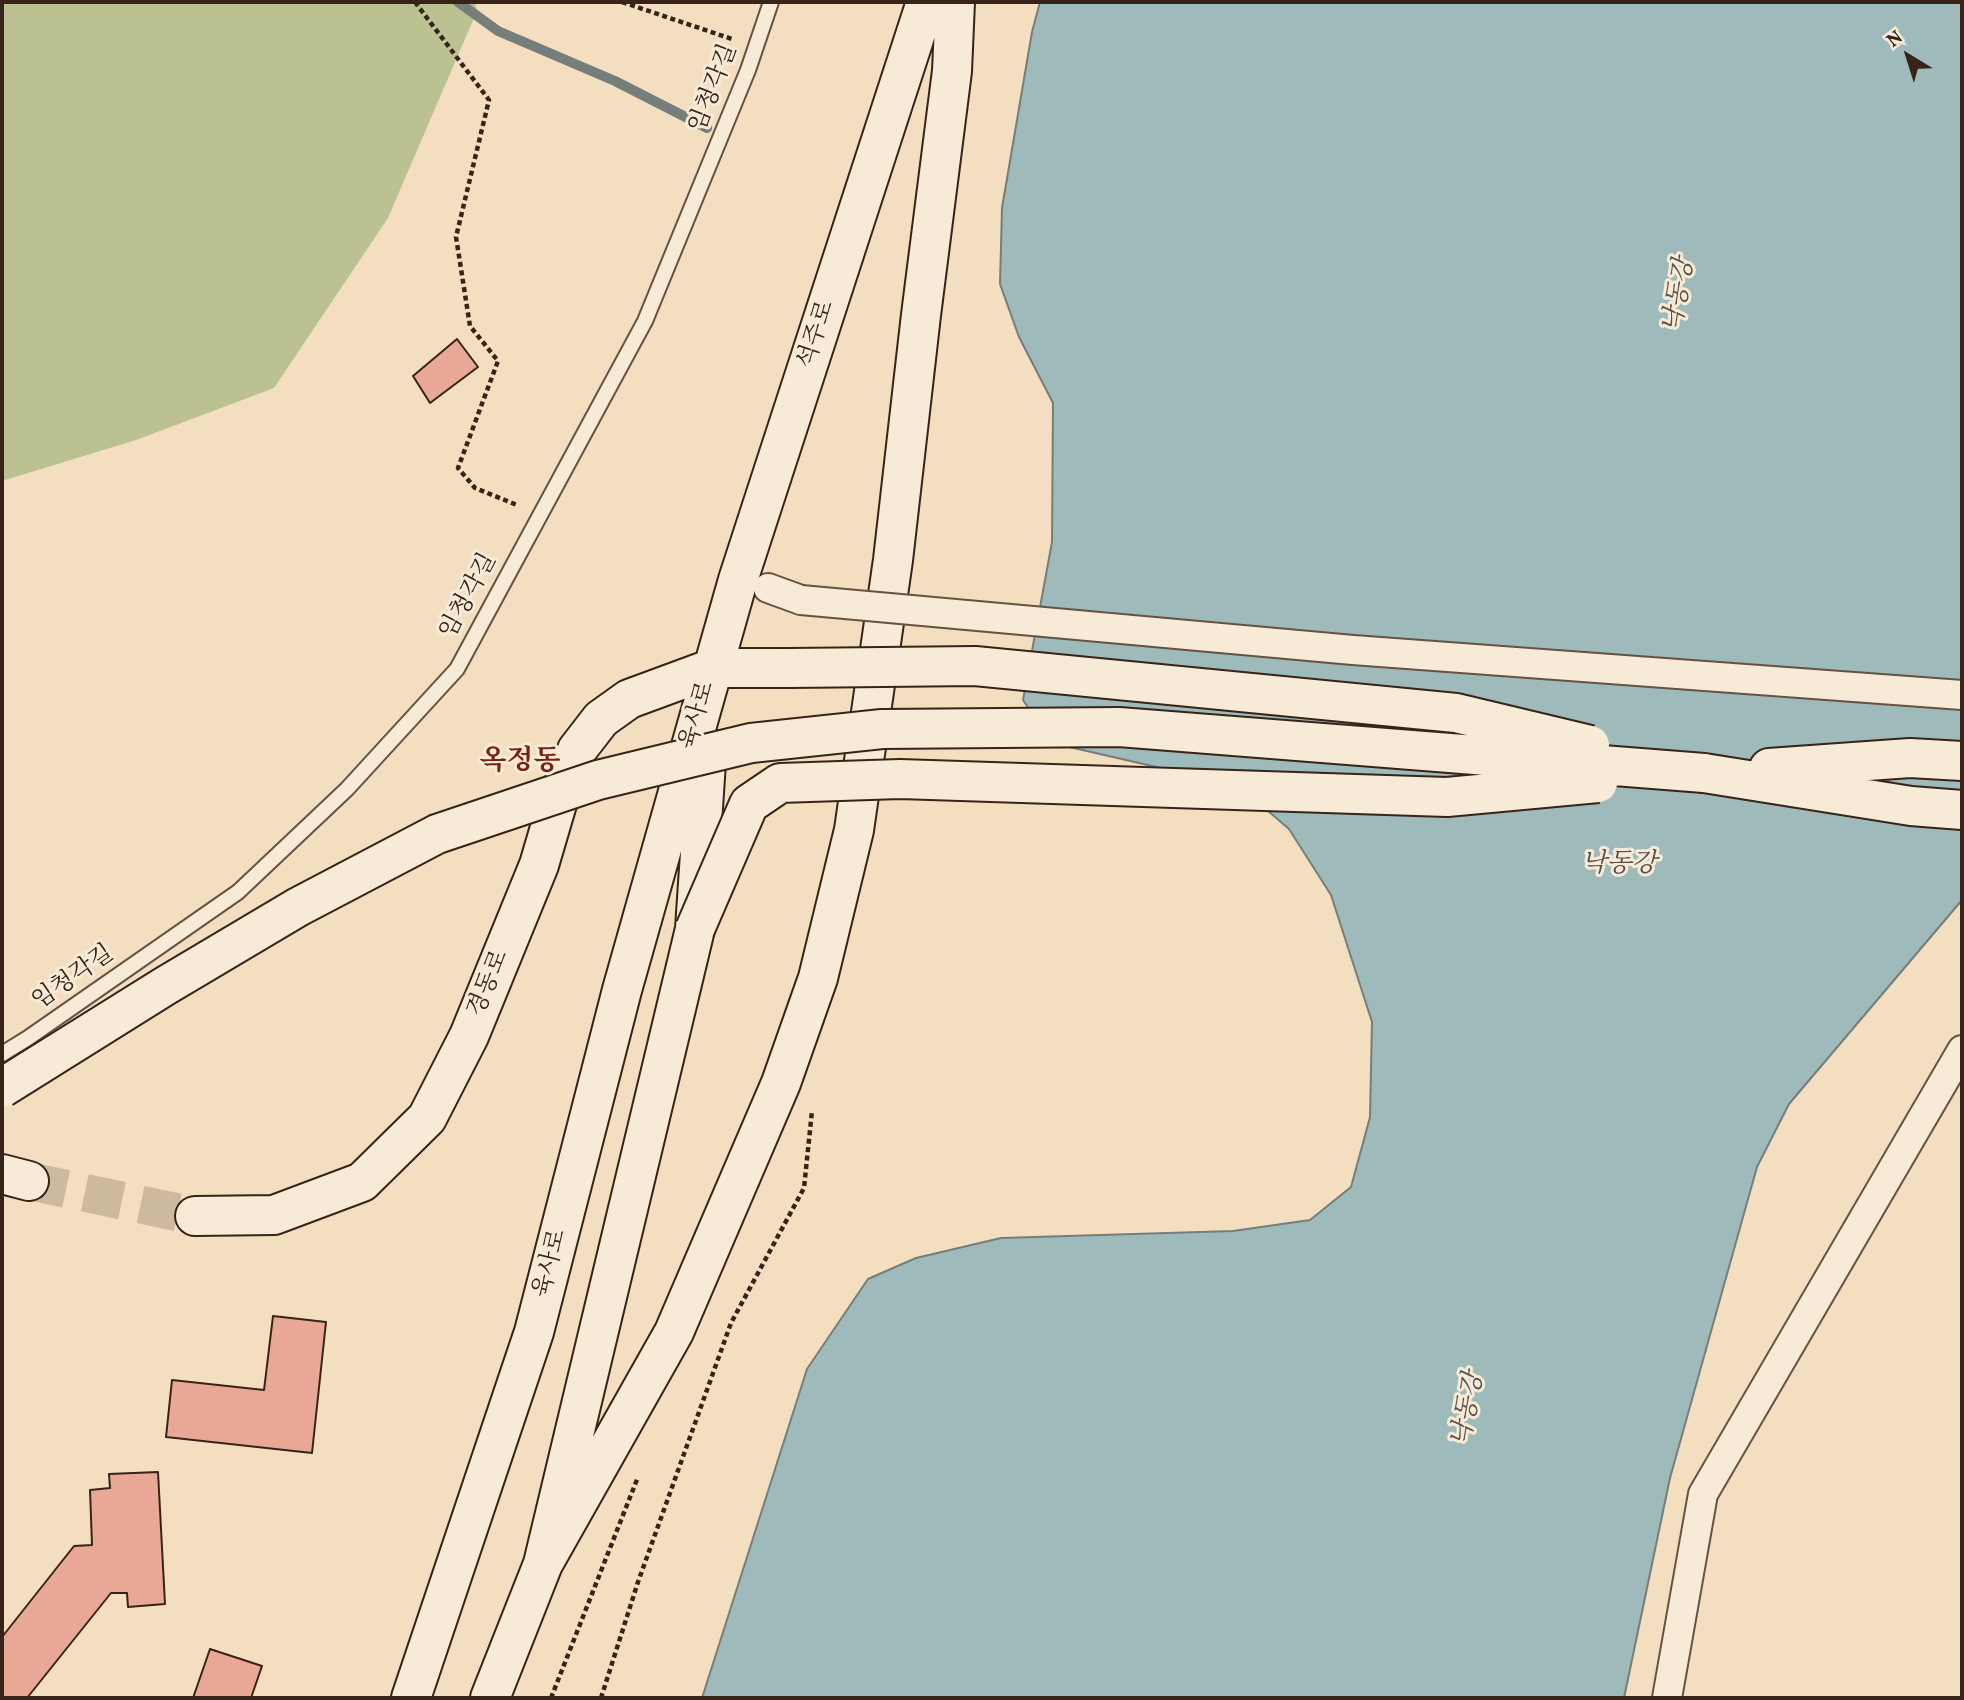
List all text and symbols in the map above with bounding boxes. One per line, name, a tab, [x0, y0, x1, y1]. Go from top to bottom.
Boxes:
north arrow	[1873, 21, 1943, 91]
text: N	[1882, 25, 1909, 54]
street label: 임청각길	[685, 41, 745, 137]
water label: 낙동강	[1659, 256, 1703, 336]
street label: 석주로	[794, 297, 842, 373]
street label: 임청각길	[436, 549, 504, 645]
street label: 육사로	[676, 679, 722, 753]
district label: 옥정동	[479, 747, 561, 781]
water label: 낙동강	[1581, 850, 1657, 882]
street label: 임청각길	[28, 941, 120, 1017]
street label: 경동로	[464, 946, 516, 1022]
street label: 육사로	[530, 1227, 574, 1301]
water label: 낙동강	[1447, 1370, 1493, 1450]

